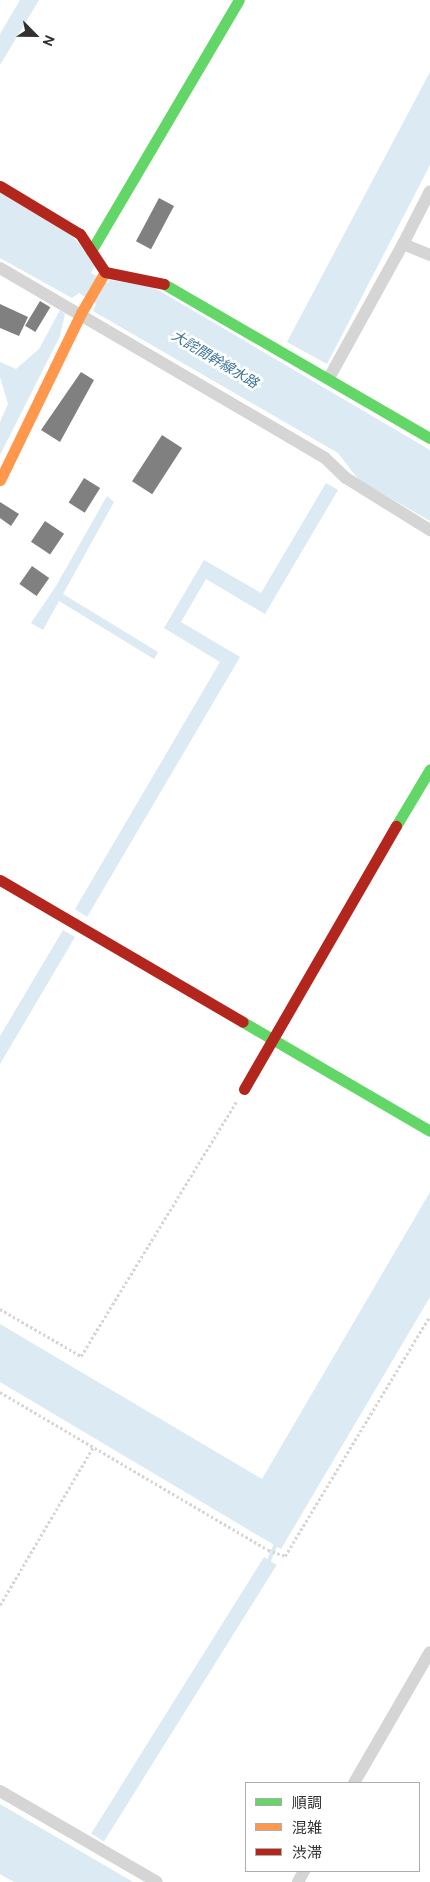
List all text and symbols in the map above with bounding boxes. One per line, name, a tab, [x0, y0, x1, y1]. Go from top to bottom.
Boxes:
north arrow	[10, 10, 60, 60]
text: N	[39, 33, 58, 49]
water label: 大詫間幹線水路	[169, 327, 261, 391]
legend	[245, 1782, 420, 1872]
text: 順調	[292, 1794, 322, 1811]
text: 混雑	[292, 1819, 322, 1836]
text: 渋滞	[292, 1844, 322, 1861]

